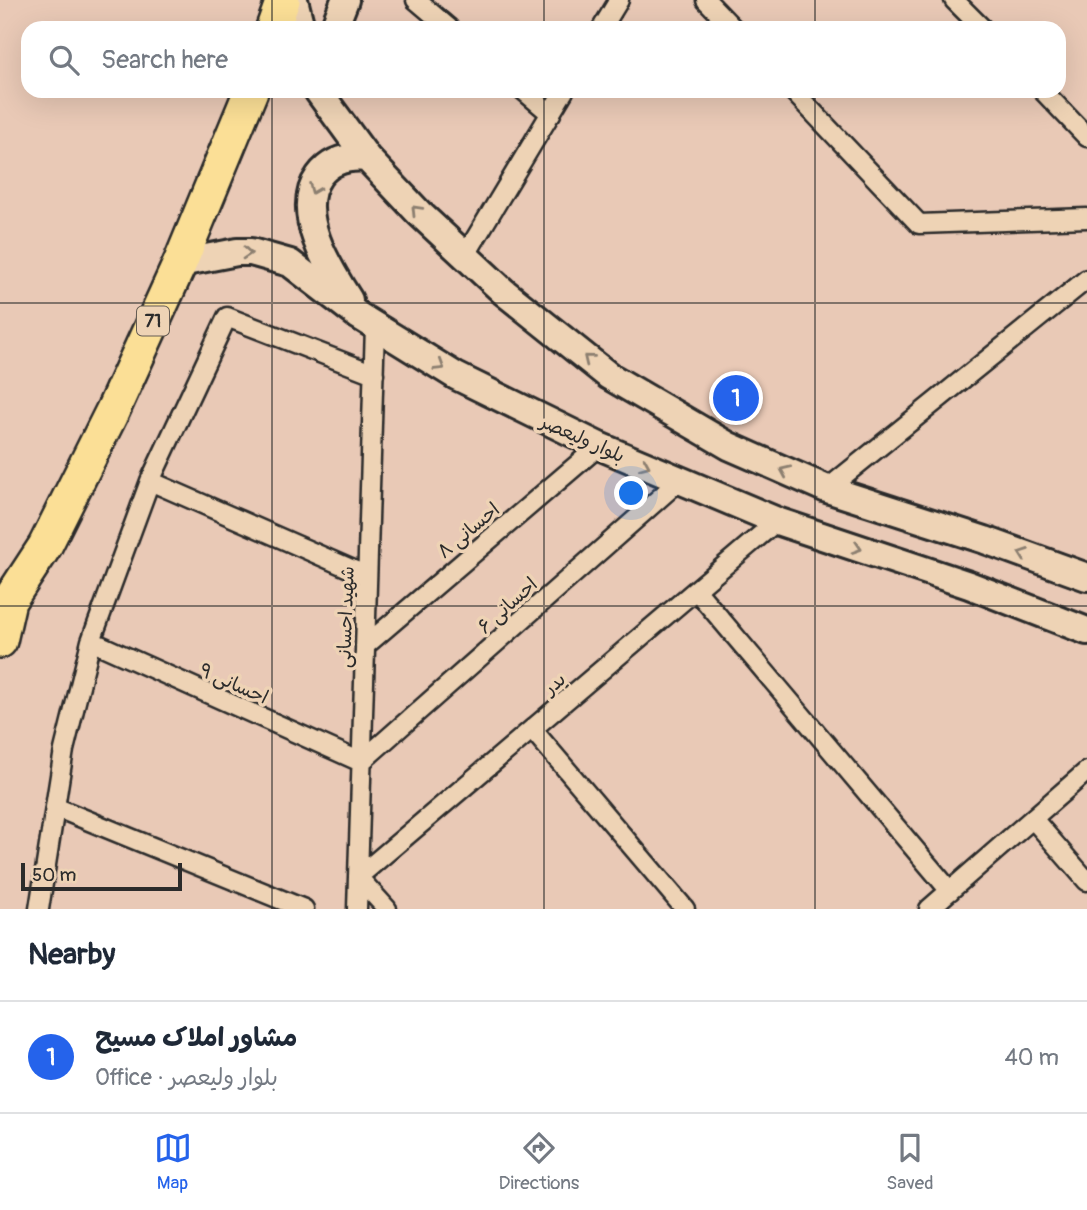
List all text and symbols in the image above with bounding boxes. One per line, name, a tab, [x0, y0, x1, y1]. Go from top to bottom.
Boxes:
search box	[21, 21, 1066, 98]
icon: search	[45, 41, 83, 79]
text: Search here	[101, 44, 228, 76]
one-way arrow	[308, 182, 322, 194]
one-way arrow	[412, 205, 425, 218]
one-way arrow	[242, 245, 253, 260]
road number: 71	[137, 306, 169, 335]
one-way arrow	[583, 355, 596, 367]
one-way arrow	[433, 358, 446, 371]
pin: 1	[713, 372, 759, 424]
street label: بلوار ولیعصر	[535, 409, 628, 468]
one-way arrow	[638, 457, 650, 471]
one-way arrow	[780, 465, 792, 479]
your location	[614, 476, 648, 510]
street label: احسانی ۸	[433, 498, 505, 564]
one-way arrow	[850, 540, 863, 554]
one-way arrow	[1017, 548, 1029, 562]
street label: شهید احسانی	[332, 566, 360, 668]
street label: احسانی ۶	[473, 573, 543, 639]
street label: احسانی ۹	[195, 658, 272, 710]
street label: بدر	[537, 667, 571, 701]
scale bar	[21, 860, 182, 892]
text: 50 m	[32, 863, 76, 887]
text: Nearby	[28, 936, 115, 973]
text: مشاور املاک مسیح	[95, 1022, 297, 1054]
text: 1	[47, 1043, 56, 1072]
text: 40 m	[1005, 1043, 1059, 1072]
text: Office · بلوار ولیعصر	[95, 1063, 278, 1092]
tab: Map	[154, 1129, 192, 1195]
tab: Directions	[499, 1129, 579, 1195]
tab: Saved	[886, 1129, 933, 1195]

